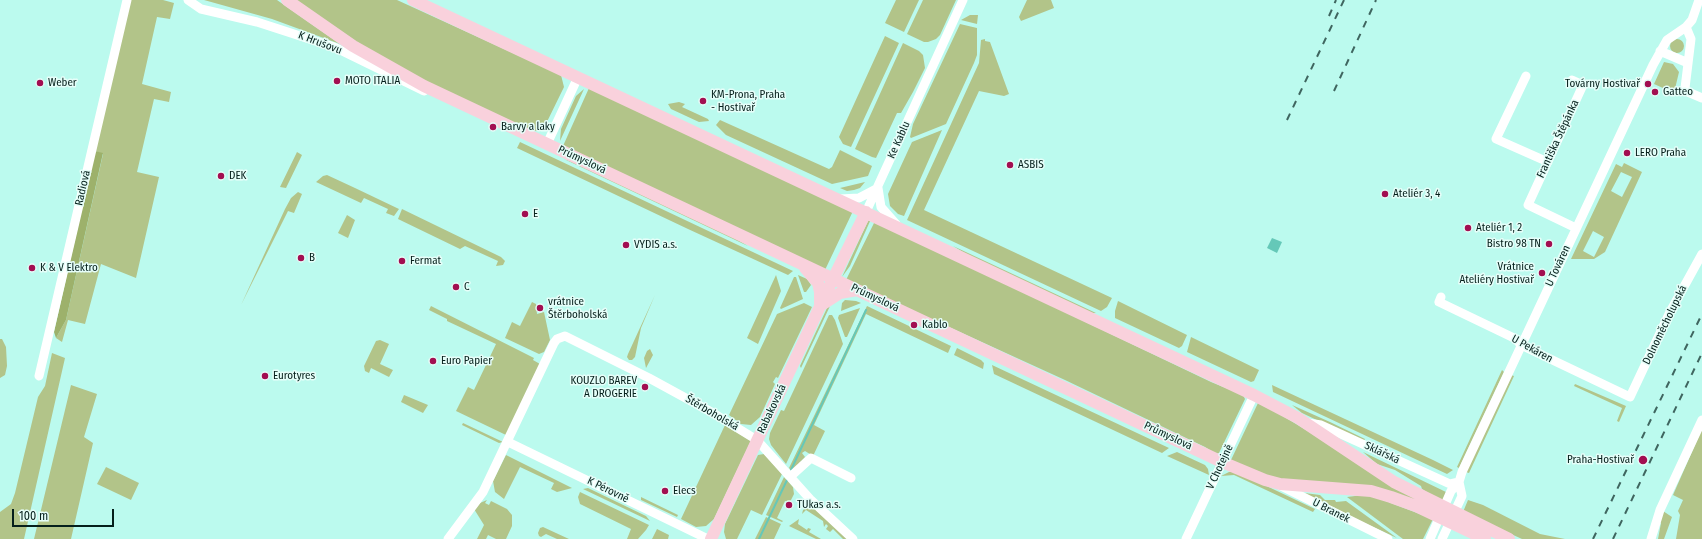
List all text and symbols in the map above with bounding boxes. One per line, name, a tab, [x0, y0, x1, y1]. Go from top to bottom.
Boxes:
street label: K Hrušovu	[296, 29, 344, 57]
place label: MOTO ITALIA	[345, 74, 400, 88]
place label: Weber	[48, 76, 77, 90]
marker: MOTO ITALIA	[332, 76, 342, 86]
place label: Továrny Hostivař	[1565, 77, 1640, 91]
marker: Weber	[35, 78, 45, 88]
marker: Továrny Hostivař	[1643, 79, 1653, 89]
place label: Gatteo	[1663, 85, 1693, 99]
marker: Gatteo	[1650, 87, 1660, 97]
place label: KM-Prona, Praha - Hostivař	[711, 88, 785, 114]
marker: KM-Prona, Praha - Hostivař	[698, 96, 708, 106]
street label: Františka Štěpánka	[1534, 98, 1582, 180]
street label: Ke Kablu	[885, 119, 913, 161]
place label: Barvy a laky	[501, 120, 555, 134]
marker: Barvy a laky	[488, 122, 498, 132]
street label: Průmyslová	[556, 143, 608, 177]
place label: LERO Praha	[1635, 146, 1686, 160]
marker: LERO Praha	[1622, 148, 1632, 158]
place label: ASBIS	[1018, 158, 1044, 172]
marker: ASBIS	[1005, 160, 1015, 170]
street label: Radiová	[73, 169, 93, 207]
place label: DEK	[229, 169, 246, 183]
marker: DEK	[216, 171, 226, 181]
place label: Ateliér 3, 4	[1393, 187, 1440, 201]
marker: Ateliér 3, 4	[1380, 189, 1390, 199]
place label: E	[533, 207, 538, 221]
marker: E	[520, 209, 530, 219]
place label: Ateliér 1, 2	[1476, 221, 1522, 235]
marker: Ateliér 1, 2	[1463, 223, 1473, 233]
place label: Bistro 98 TN	[1487, 237, 1541, 251]
place label: VYDIS a.s.	[634, 238, 677, 252]
marker: Bistro 98 TN	[1544, 239, 1554, 249]
marker: VYDIS a.s.	[621, 240, 631, 250]
street label: U Továren	[1543, 243, 1573, 289]
place label: B	[309, 251, 315, 265]
marker: B	[296, 253, 306, 263]
place label: Fermat	[410, 254, 441, 268]
marker: Fermat	[397, 256, 407, 266]
place label: Vrátnice Ateliéry Hostivař	[1459, 260, 1534, 286]
place label: K & V Elektro	[40, 261, 98, 275]
marker: K & V Elektro	[27, 263, 37, 273]
marker: Vrátnice Ateliéry Hostivař	[1537, 268, 1547, 278]
place label: C	[464, 280, 470, 294]
street label: Průmyslová	[849, 281, 901, 315]
marker: C	[451, 282, 461, 292]
street label: Dolnoměcholupská	[1640, 283, 1690, 367]
place label: vrátnice Štěrboholská	[548, 295, 607, 321]
marker: vrátnice Štěrboholská	[535, 303, 545, 313]
place label: Kablo	[922, 318, 948, 332]
marker: Kablo	[909, 320, 919, 330]
street label: U Pekáren	[1509, 332, 1555, 366]
place label: Euro Papier	[441, 354, 492, 368]
marker: Euro Papier	[428, 356, 438, 366]
place label: Eurotyres	[273, 369, 315, 383]
marker: Eurotyres	[260, 371, 270, 381]
place label: KOUZLO BAREV A DROGERIE	[571, 374, 637, 400]
marker: KOUZLO BAREV A DROGERIE	[640, 382, 650, 392]
street label: Rabakovská	[755, 382, 789, 436]
street label: Štěrboholská	[683, 392, 741, 434]
street label: Průmyslová	[1142, 419, 1194, 453]
street label: Sklářská	[1362, 439, 1402, 467]
street label: V Chotejně	[1204, 442, 1236, 492]
place label: Praha-Hostivař	[1567, 453, 1634, 467]
marker: Praha-Hostivař	[1637, 454, 1649, 466]
street label: K Pérovně	[585, 474, 631, 506]
place label: Elecs	[673, 484, 696, 498]
marker: Elecs	[660, 486, 670, 496]
street label: U Branek	[1310, 496, 1352, 526]
place label: TUkas a.s.	[797, 498, 841, 512]
marker: TUkas a.s.	[784, 500, 794, 510]
scale bar	[14, 501, 116, 527]
text: 100 m	[19, 509, 48, 523]

